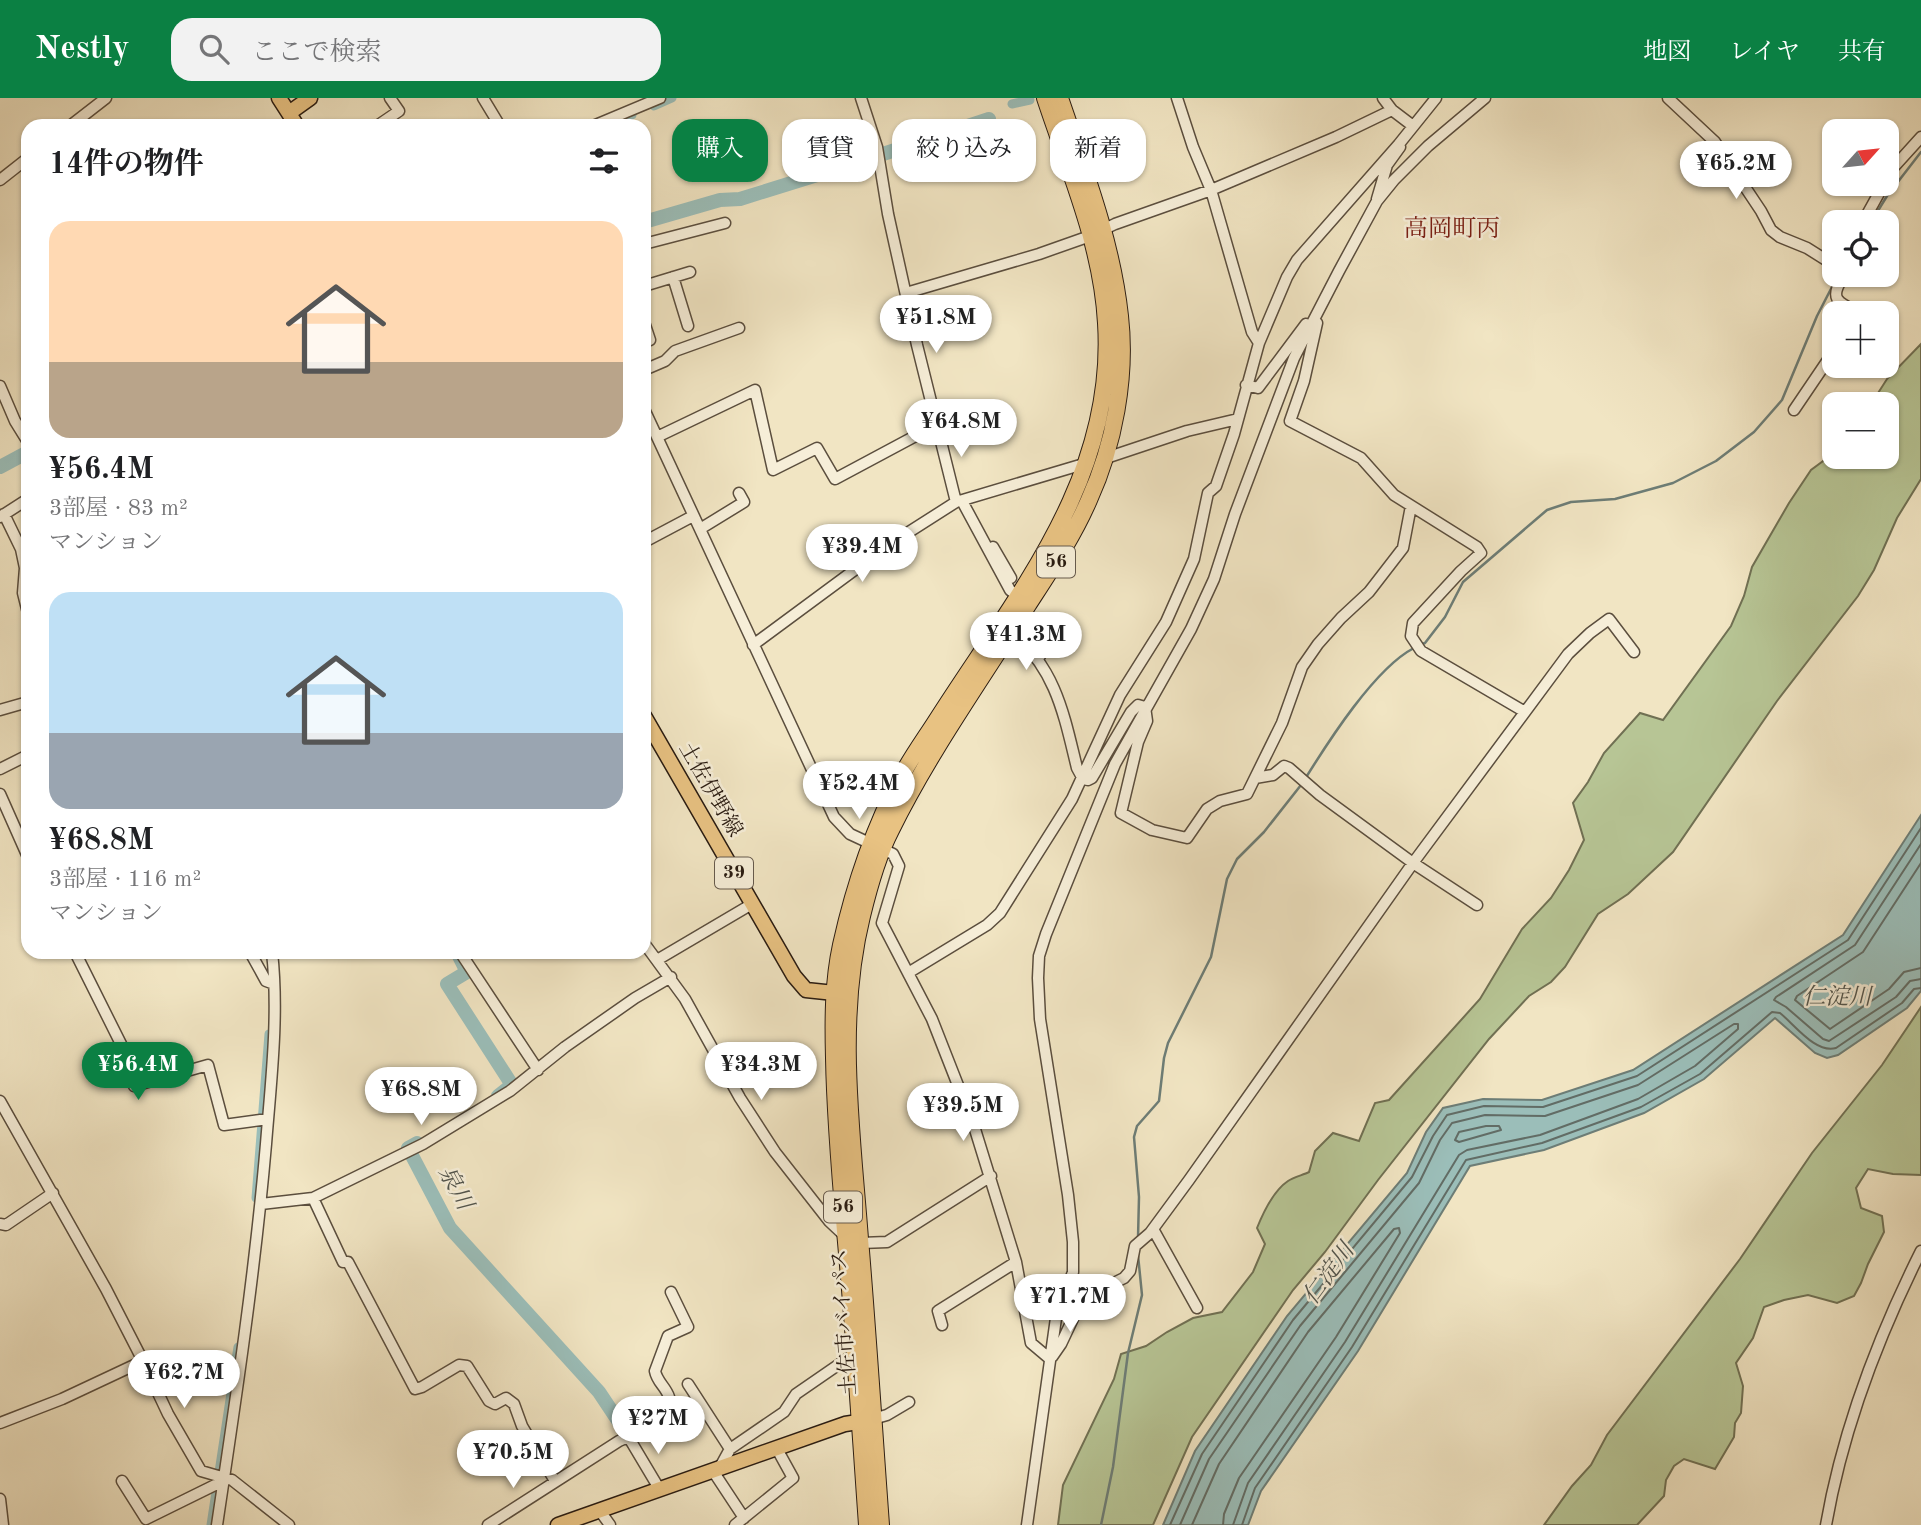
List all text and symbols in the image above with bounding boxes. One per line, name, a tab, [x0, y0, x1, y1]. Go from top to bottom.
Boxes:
search box	[171, 18, 661, 81]
icon: search	[195, 30, 233, 68]
text: Nestly	[35, 33, 129, 66]
text: ここで検索	[251, 40, 381, 66]
text: 地図	[1643, 41, 1691, 65]
text: レイヤ	[1729, 41, 1800, 65]
text: 共有	[1838, 41, 1886, 65]
chip: 購入	[672, 119, 768, 182]
chip: 賃貸	[782, 119, 878, 182]
chip: 絞り込み	[892, 119, 1036, 182]
chip: 新着	[1050, 119, 1146, 182]
north arrow	[1822, 119, 1899, 196]
map controls	[1822, 119, 1899, 469]
pin: ¥65.2M	[1679, 141, 1793, 201]
icon: filters	[585, 142, 623, 180]
text: 14件の物件	[49, 150, 204, 180]
text: ¥65.2M	[1696, 152, 1776, 175]
button: locate	[1822, 210, 1899, 287]
district label: 高岡町丙	[1404, 215, 1500, 242]
icon: home	[273, 266, 399, 392]
pin: ¥51.8M	[879, 296, 993, 355]
button: +	[1822, 301, 1899, 378]
text: ¥51.8M	[896, 306, 976, 329]
button: −	[1822, 392, 1899, 469]
pin: ¥64.8M	[904, 400, 1018, 459]
text: ¥64.8M	[921, 410, 1001, 433]
text: ¥56.4M	[49, 455, 154, 485]
text: 3部屋 · 83 m²	[49, 497, 188, 520]
pin: ¥39.4M	[805, 524, 919, 584]
text: マンション	[49, 531, 163, 554]
text: ¥39.4M	[822, 535, 902, 558]
road number: 56	[1037, 547, 1075, 578]
pin: ¥41.3M	[969, 612, 1083, 672]
text: ¥41.3M	[986, 623, 1066, 646]
icon: home	[273, 637, 399, 763]
street label: 土佐伊野線	[675, 738, 747, 841]
pin: ¥52.4M	[802, 762, 916, 821]
text: ¥52.4M	[819, 772, 899, 795]
text: ¥68.8M	[49, 826, 154, 856]
road number: 39	[715, 858, 753, 888]
text: 3部屋 · 116 m²	[49, 868, 201, 891]
text: マンション	[49, 902, 163, 925]
water label: 仁淀川	[1803, 984, 1875, 1009]
pin: ¥56.4M	[81, 1042, 195, 1102]
pin: ¥34.3M	[704, 1042, 818, 1102]
text: ¥56.4M	[98, 1053, 178, 1076]
text: ¥34.3M	[721, 1053, 801, 1076]
pin: ¥68.8M	[364, 1068, 478, 1127]
text: ¥68.8M	[381, 1078, 461, 1101]
pin: ¥39.5M	[906, 1084, 1020, 1143]
text: ¥39.5M	[923, 1094, 1003, 1117]
water label: 泉川	[434, 1161, 479, 1216]
road number: 56	[824, 1191, 862, 1222]
water label: 仁淀川	[1298, 1236, 1360, 1309]
street label: 土佐市バイパス	[827, 1248, 861, 1396]
pin: ¥71.7M	[1013, 1274, 1127, 1334]
text: ¥71.7M	[1030, 1285, 1110, 1308]
pin: ¥62.7M	[127, 1350, 241, 1410]
text: ¥62.7M	[144, 1361, 224, 1384]
pin: ¥27M	[617, 1396, 699, 1456]
text: ¥27M	[628, 1407, 688, 1430]
pin: ¥70.5M	[456, 1430, 570, 1490]
text: ¥70.5M	[473, 1441, 553, 1464]

